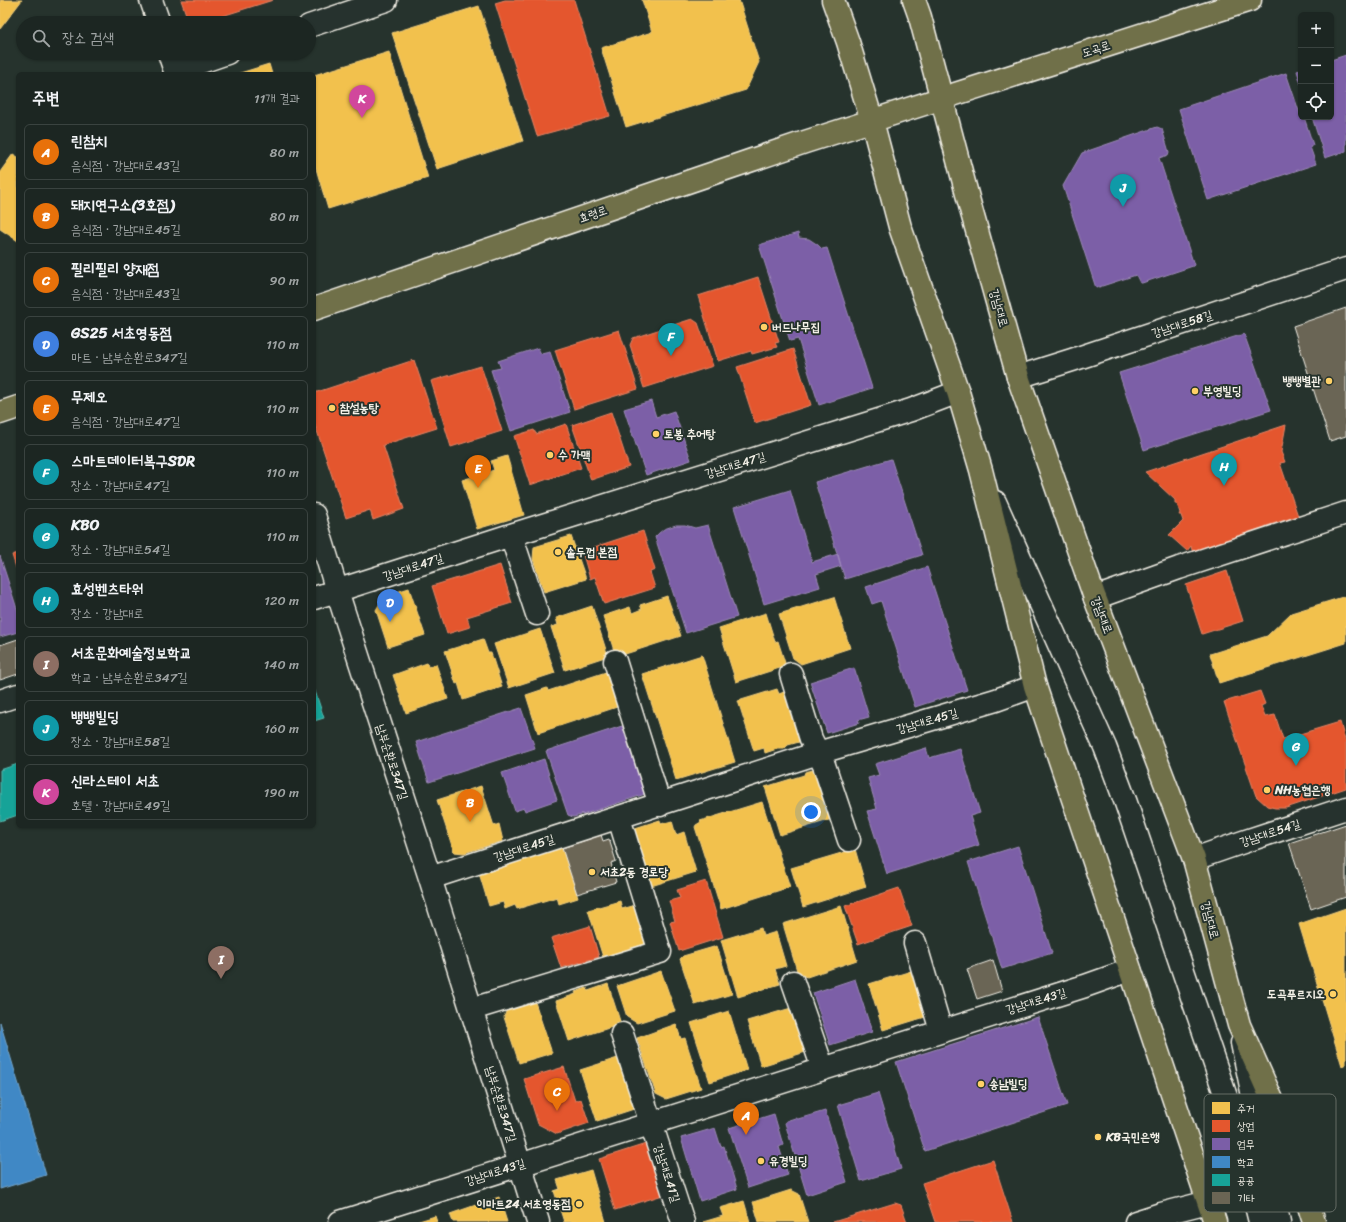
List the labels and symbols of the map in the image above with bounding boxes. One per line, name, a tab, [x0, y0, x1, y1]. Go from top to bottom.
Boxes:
street label: 도곡로	[1079, 34, 1113, 64]
pin: K	[349, 85, 375, 118]
pin: J	[1110, 174, 1136, 207]
street label: 효령로	[576, 199, 610, 229]
street label: 강남대로	[983, 286, 1015, 330]
street label: 강남대로58길	[1149, 304, 1216, 344]
place label: 버드나무집	[772, 316, 820, 338]
marker: 버드나무집	[759, 322, 769, 332]
pin: F	[658, 323, 684, 356]
place label: 뱅뱅별관	[1282, 370, 1321, 392]
marker: 뱅뱅별관	[1324, 376, 1334, 386]
place label: 부영빌딩	[1203, 380, 1242, 402]
marker: 부영빌딩	[1190, 386, 1200, 396]
place label: 참설농탕	[340, 397, 379, 419]
marker: 참설농탕	[327, 403, 337, 413]
place label: 토봉 추어탕	[664, 423, 716, 445]
marker: 토봉 추어탕	[651, 429, 661, 439]
place label: 수 가맥	[558, 444, 590, 466]
street label: 강남대로47길	[702, 445, 768, 485]
marker: 수 가맥	[545, 450, 555, 460]
pin: H	[1211, 453, 1237, 486]
pin: E	[465, 455, 491, 488]
place label: 솥두껍 본점	[566, 541, 618, 563]
street label: 강남대로47길	[380, 547, 447, 587]
marker: 솥두껍 본점	[553, 547, 563, 557]
pin: D	[377, 589, 403, 622]
street label: 강남대로	[1085, 593, 1119, 637]
street label: 강남대로45길	[894, 702, 961, 740]
street label: 남부순환로347길	[369, 721, 415, 803]
pin: G	[1283, 733, 1309, 766]
place label: NH농협은행	[1274, 779, 1331, 801]
marker: NH농협은행	[1262, 785, 1272, 795]
pin: B	[457, 789, 483, 822]
your location	[801, 802, 821, 822]
street label: 강남대로54길	[1237, 813, 1304, 853]
street label: 강남대로45길	[491, 828, 558, 868]
place label: 서초2동 경로당	[600, 861, 668, 883]
marker: 서초2동 경로당	[587, 867, 597, 877]
street label: 강남대로	[1194, 898, 1226, 942]
pin: I	[208, 946, 234, 979]
street label: 강남대로43길	[1003, 981, 1069, 1021]
place label: 도곡푸르지오	[1267, 983, 1325, 1005]
marker: 도곡푸르지오	[1328, 989, 1338, 999]
street label: 남부순환로347길	[479, 1063, 523, 1145]
place label: 송남빌딩	[989, 1073, 1028, 1095]
pin: C	[544, 1078, 570, 1111]
marker: 송남빌딩	[976, 1079, 986, 1089]
legend	[1204, 1094, 1336, 1212]
text: 주거	[1237, 1099, 1255, 1118]
pin: A	[733, 1102, 759, 1135]
text: 상업	[1237, 1117, 1255, 1136]
place label: KB국민은행	[1105, 1126, 1160, 1148]
marker: KB국민은행	[1093, 1132, 1103, 1142]
text: 업무	[1237, 1135, 1255, 1154]
street label: 강남대로41길	[647, 1141, 687, 1206]
place label: 유경빌딩	[769, 1150, 808, 1172]
street label: 강남대로43길	[462, 1152, 528, 1192]
text: 학교	[1237, 1153, 1255, 1172]
marker: 유경빌딩	[756, 1156, 766, 1166]
text: 공공	[1237, 1171, 1255, 1190]
text: 기타	[1237, 1189, 1255, 1208]
place label: 이마트24 서초영동점	[476, 1193, 571, 1215]
marker: 이마트24 서초영동점	[574, 1199, 584, 1209]

